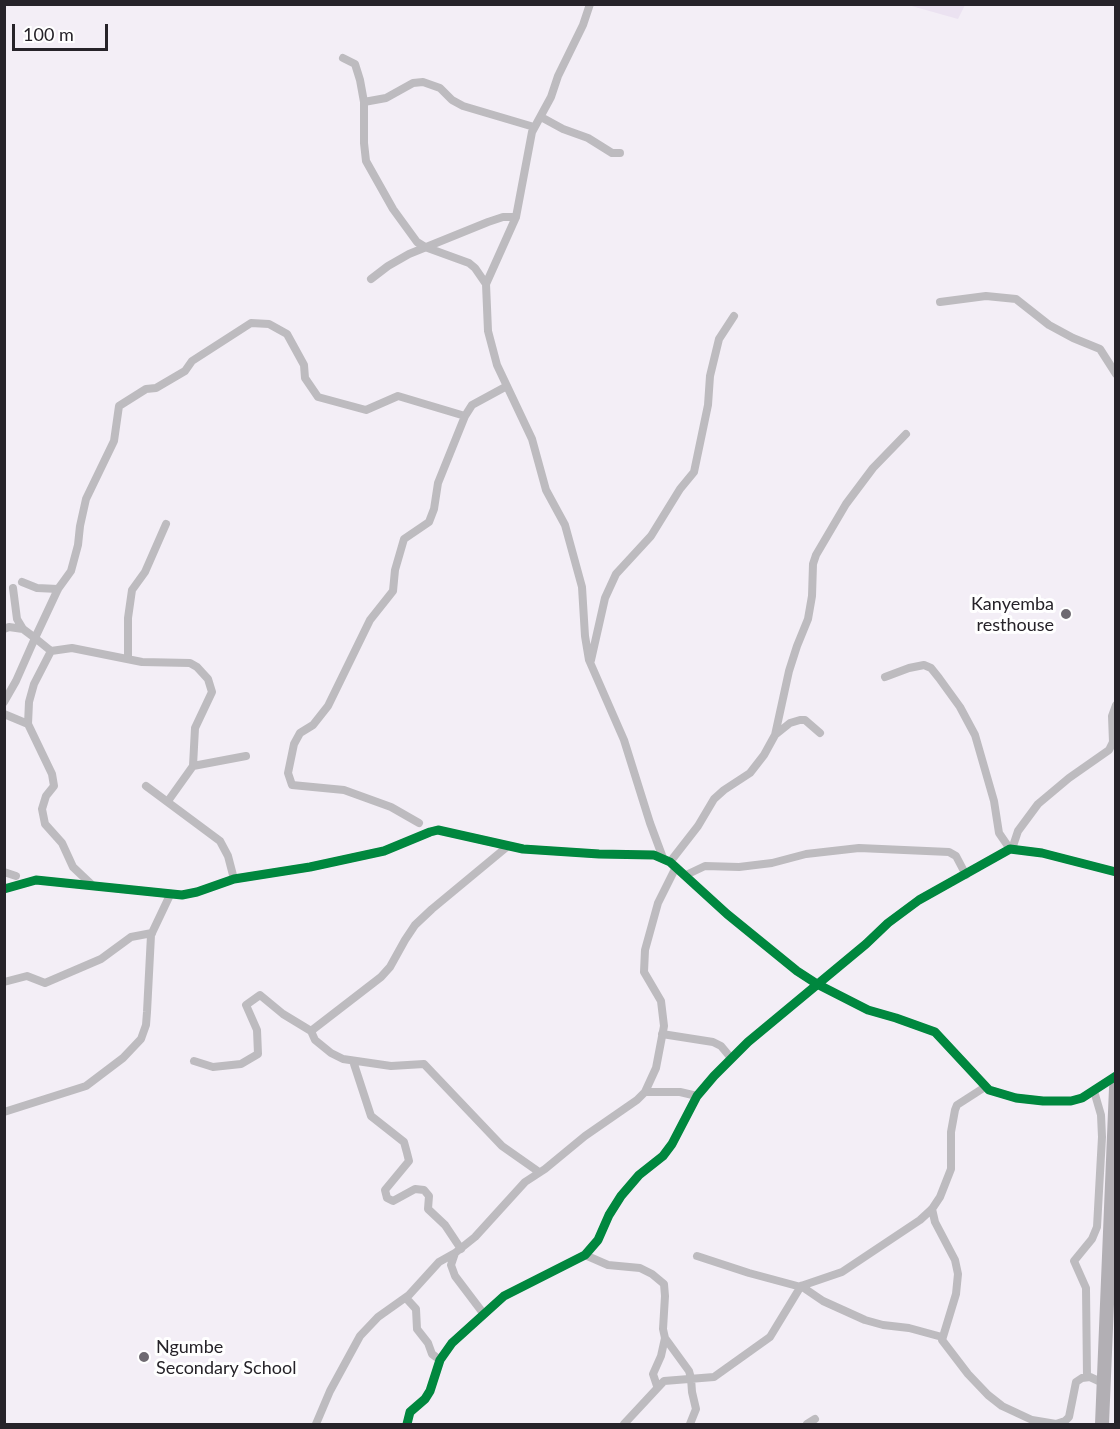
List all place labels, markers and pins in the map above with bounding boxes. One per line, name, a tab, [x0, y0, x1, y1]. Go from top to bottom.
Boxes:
place label: Kanyemba resthouse	[971, 593, 1054, 636]
marker: Kanyemba resthouse	[1059, 607, 1073, 621]
place label: Ngumbe Secondary School	[156, 1336, 296, 1378]
marker: Ngumbe Secondary School	[137, 1350, 151, 1364]

